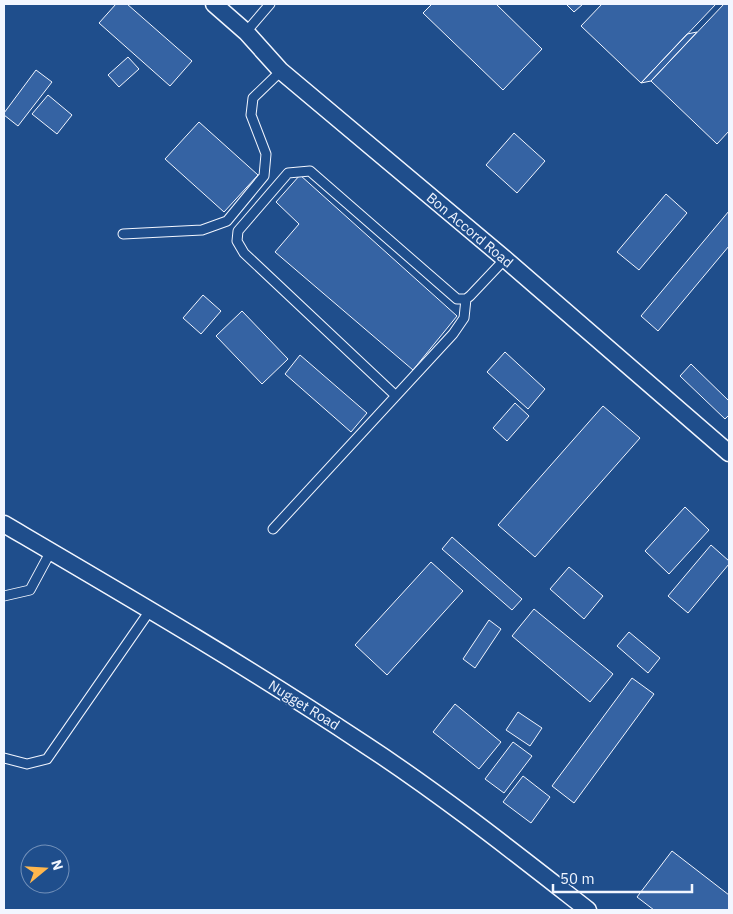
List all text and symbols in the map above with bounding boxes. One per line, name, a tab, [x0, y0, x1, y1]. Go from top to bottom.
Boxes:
street label: Bon Accord Road	[423, 189, 517, 271]
street label: Nugget Road	[265, 676, 343, 734]
north arrow	[20, 844, 70, 894]
text: N	[47, 857, 67, 873]
scale bar	[553, 862, 692, 894]
text: 50 m	[560, 869, 595, 888]

